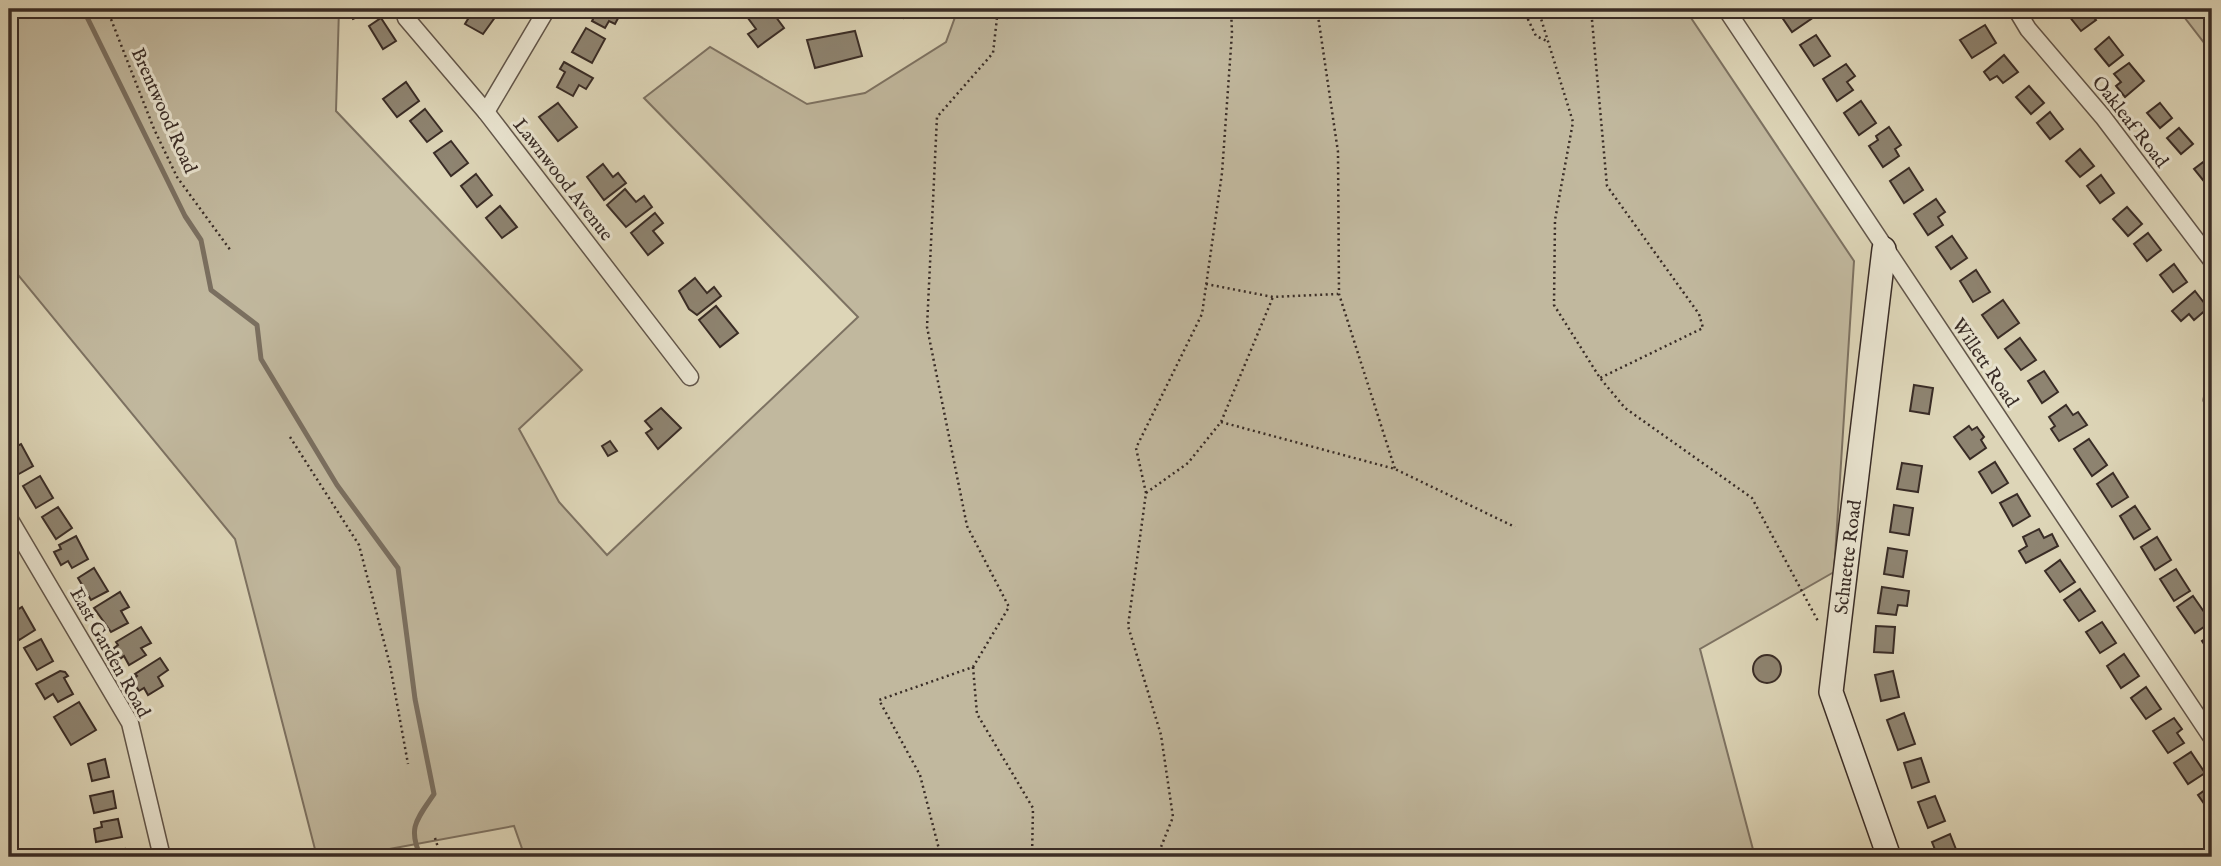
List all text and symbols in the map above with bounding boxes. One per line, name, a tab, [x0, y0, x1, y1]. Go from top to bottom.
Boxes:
street label: Brentwood Road	[125, 44, 202, 178]
street label: Oakleaf Road	[2086, 71, 2173, 174]
street label: Lawnwood Avenue	[507, 114, 618, 247]
street label: Willett Road	[1946, 314, 2023, 413]
street label: Schuette Road	[1830, 498, 1868, 616]
street label: East Garden Road	[64, 584, 155, 723]

